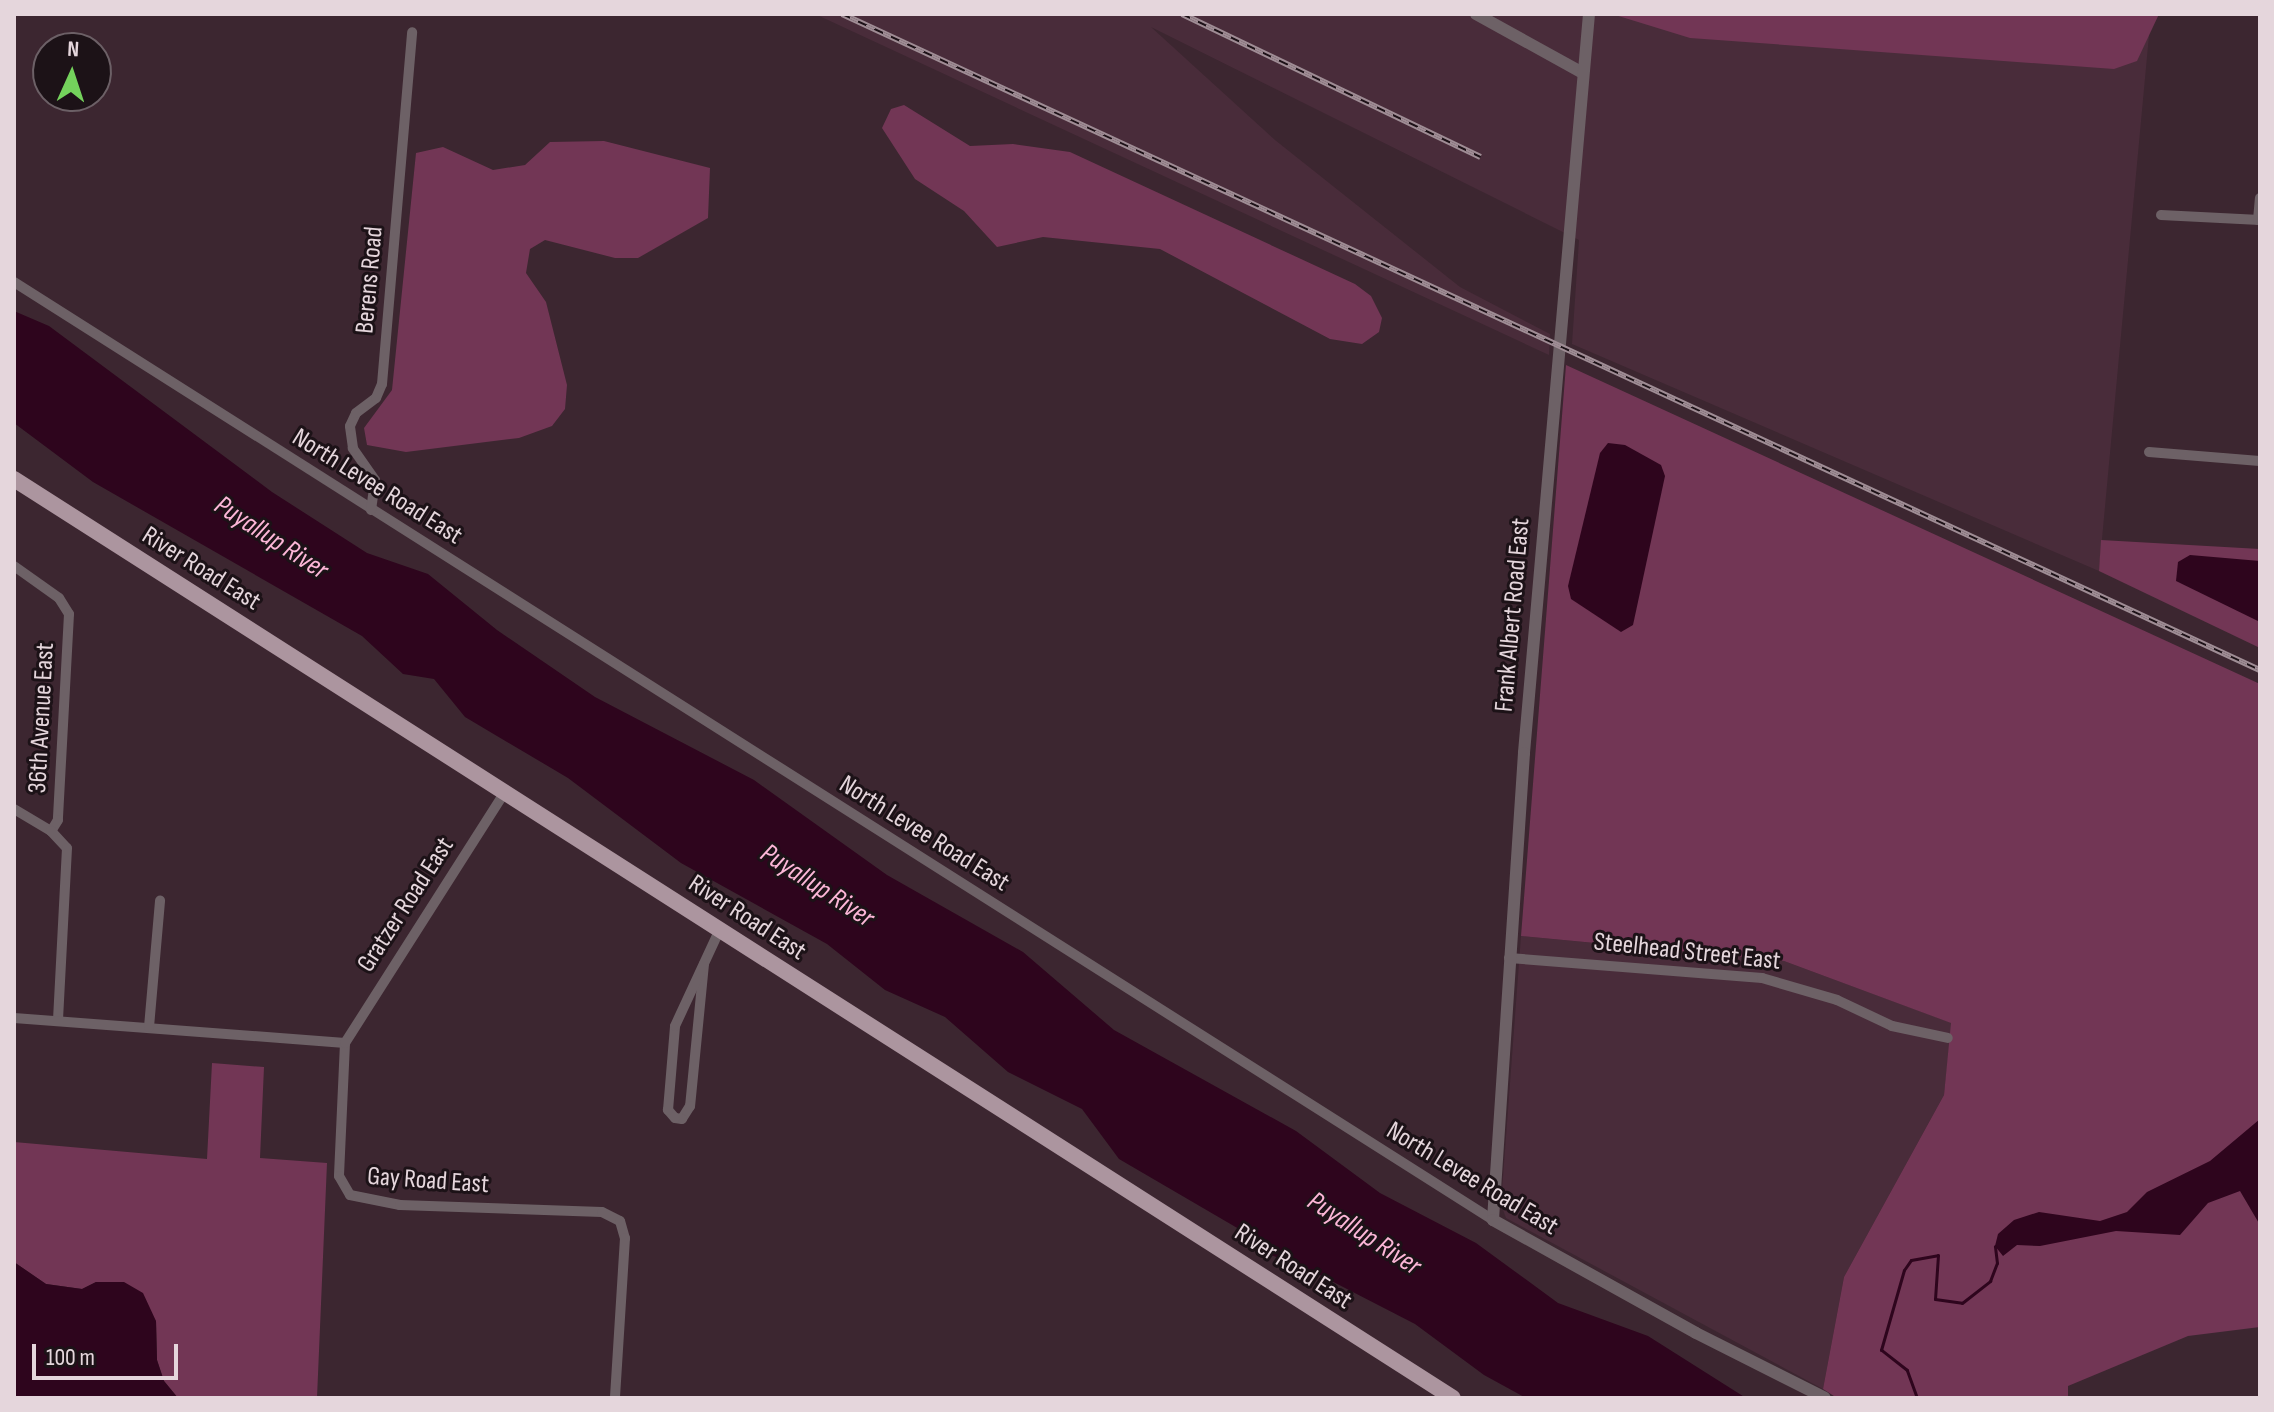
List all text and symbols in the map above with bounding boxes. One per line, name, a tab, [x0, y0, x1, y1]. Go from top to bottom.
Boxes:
north arrow	[32, 32, 112, 112]
text: N	[67, 36, 80, 63]
street label: Berens Road	[350, 225, 390, 335]
street label: North Levee Road East	[286, 422, 468, 552]
water label: Puyallup River	[208, 489, 334, 587]
street label: Frank Albert Road East	[1489, 517, 1537, 713]
street label: River Road East	[136, 520, 266, 618]
street label: 36th Avenue East	[22, 642, 62, 794]
street label: North Levee Road East	[833, 769, 1015, 899]
street label: Gratzer Road East	[351, 832, 461, 978]
water label: Puyallup River	[754, 837, 880, 935]
street label: River Road East	[682, 868, 812, 968]
street label: Steelhead Street East	[1592, 927, 1782, 977]
street label: North Levee Road East	[1381, 1116, 1563, 1242]
street label: Gay Road East	[366, 1161, 490, 1201]
water label: Puyallup River	[1301, 1185, 1427, 1283]
street label: River Road East	[1228, 1217, 1358, 1317]
scale bar	[36, 1328, 182, 1378]
text: 100 m	[46, 1343, 95, 1372]

